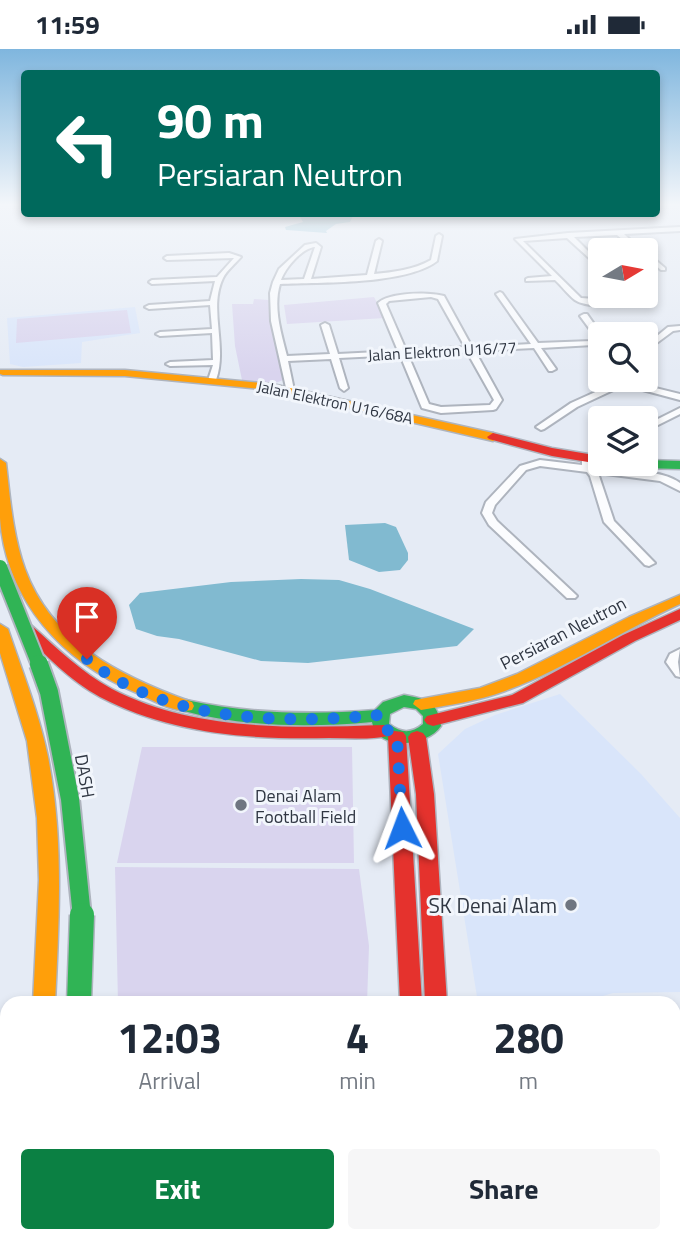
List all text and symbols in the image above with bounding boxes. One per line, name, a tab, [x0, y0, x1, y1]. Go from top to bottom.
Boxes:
text: 11:59	[35, 5, 100, 44]
text: 90 m	[157, 82, 264, 157]
icon: left	[42, 98, 133, 189]
text: Persiaran Neutron	[157, 150, 403, 198]
north arrow	[588, 238, 658, 308]
map controls	[588, 238, 658, 476]
button: search	[588, 322, 658, 392]
street label: Jalan Elektron U16/77	[367, 335, 517, 367]
street label: Jalan Elektron U16/68A	[255, 374, 416, 430]
button: layers	[588, 406, 658, 476]
pin	[57, 587, 117, 659]
street label: Persiaran Neutron	[495, 590, 631, 676]
icon: arrive	[68, 598, 106, 636]
street label: DASH	[68, 752, 102, 800]
place label: Denai Alam Football Field	[255, 782, 356, 830]
position arrow	[365, 791, 439, 865]
marker: Denai Alam Football Field	[233, 797, 249, 813]
place label: SK Denai Alam	[428, 889, 557, 921]
marker: SK Denai Alam	[563, 897, 579, 913]
text: 12:03	[117, 1005, 222, 1069]
text: 4	[346, 1005, 369, 1069]
text: 280	[493, 1005, 564, 1069]
text: Arrival	[138, 1063, 201, 1098]
text: min	[339, 1063, 376, 1098]
text: m	[519, 1063, 538, 1098]
button: Exit	[21, 1149, 334, 1229]
button: Share	[348, 1149, 660, 1229]

